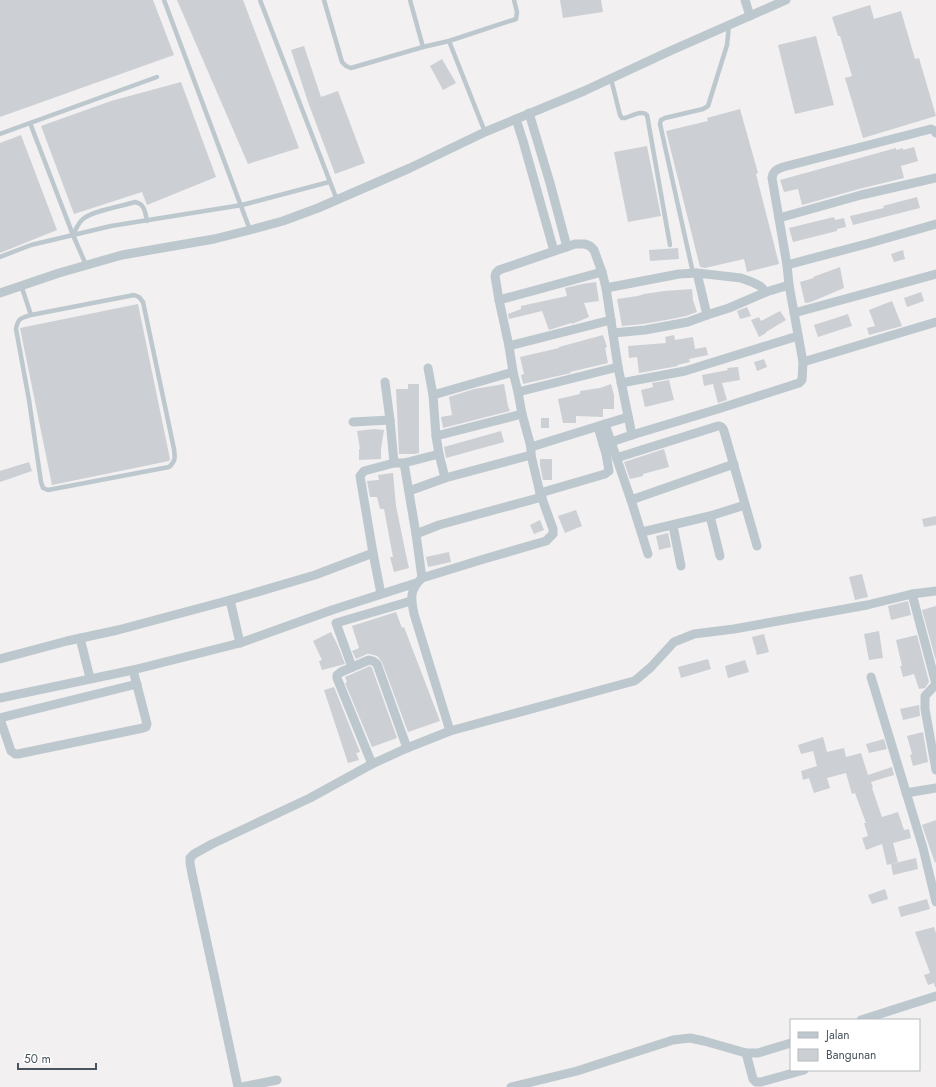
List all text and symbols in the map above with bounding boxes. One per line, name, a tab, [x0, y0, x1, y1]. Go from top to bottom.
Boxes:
legend	[790, 1019, 920, 1071]
text: Jalan	[824, 1026, 849, 1044]
scale bar	[18, 1045, 96, 1071]
text: Bangunan	[826, 1046, 876, 1064]
text: 50 m	[24, 1050, 51, 1068]

